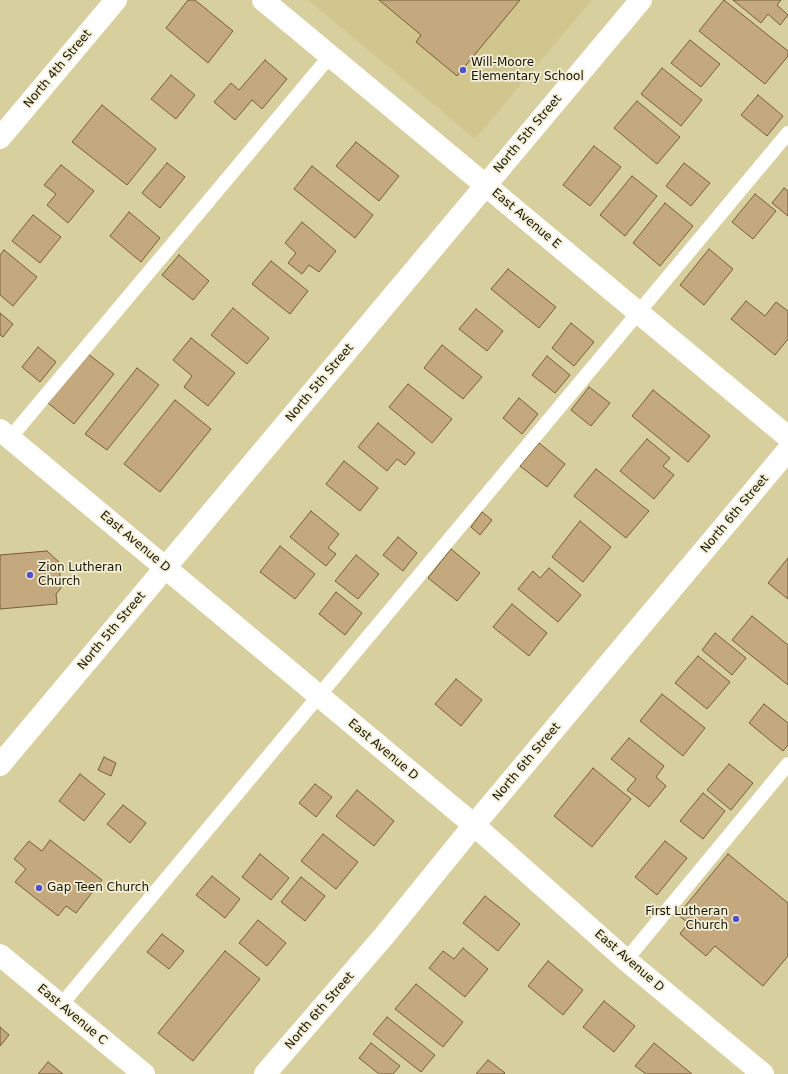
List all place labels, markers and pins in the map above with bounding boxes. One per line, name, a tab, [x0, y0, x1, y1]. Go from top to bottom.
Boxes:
place label: Will-Moore Elementary School	[471, 56, 584, 84]
marker: Will-Moore Elementary School	[458, 65, 468, 75]
place label: Zion Lutheran Church	[38, 561, 122, 589]
marker: Zion Lutheran Church	[25, 570, 35, 580]
place label: Gap Teen Church	[47, 881, 149, 895]
marker: Gap Teen Church	[34, 883, 44, 893]
place label: First Lutheran Church	[645, 905, 728, 933]
marker: First Lutheran Church	[731, 914, 741, 924]

